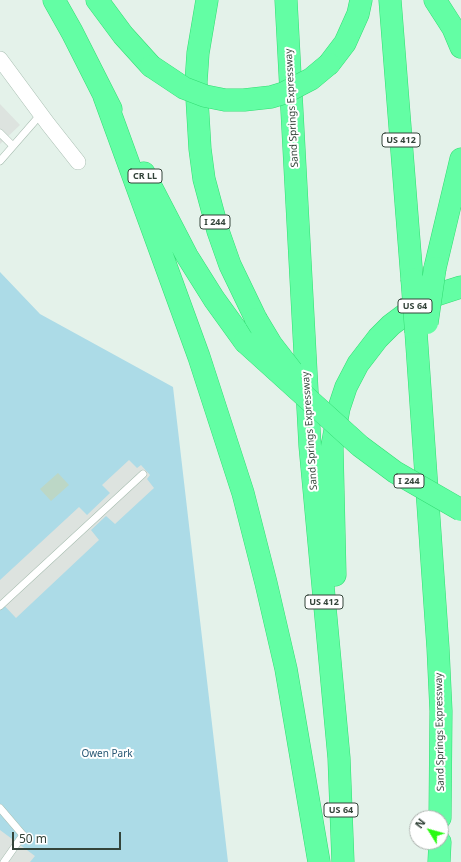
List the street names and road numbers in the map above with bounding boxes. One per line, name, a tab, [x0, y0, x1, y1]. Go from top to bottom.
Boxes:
street label: Sand Springs Expressway	[283, 48, 301, 168]
road number: US 412	[382, 133, 420, 147]
road number: CR LL	[128, 169, 162, 183]
road number: I 244	[200, 215, 230, 229]
road number: US 64	[398, 299, 432, 313]
street label: Sand Springs Expressway	[300, 371, 320, 491]
road number: I 244	[394, 474, 424, 488]
road number: US 412	[305, 595, 343, 609]
street label: Sand Springs Expressway	[433, 672, 447, 792]
road number: US 64	[324, 803, 358, 817]

